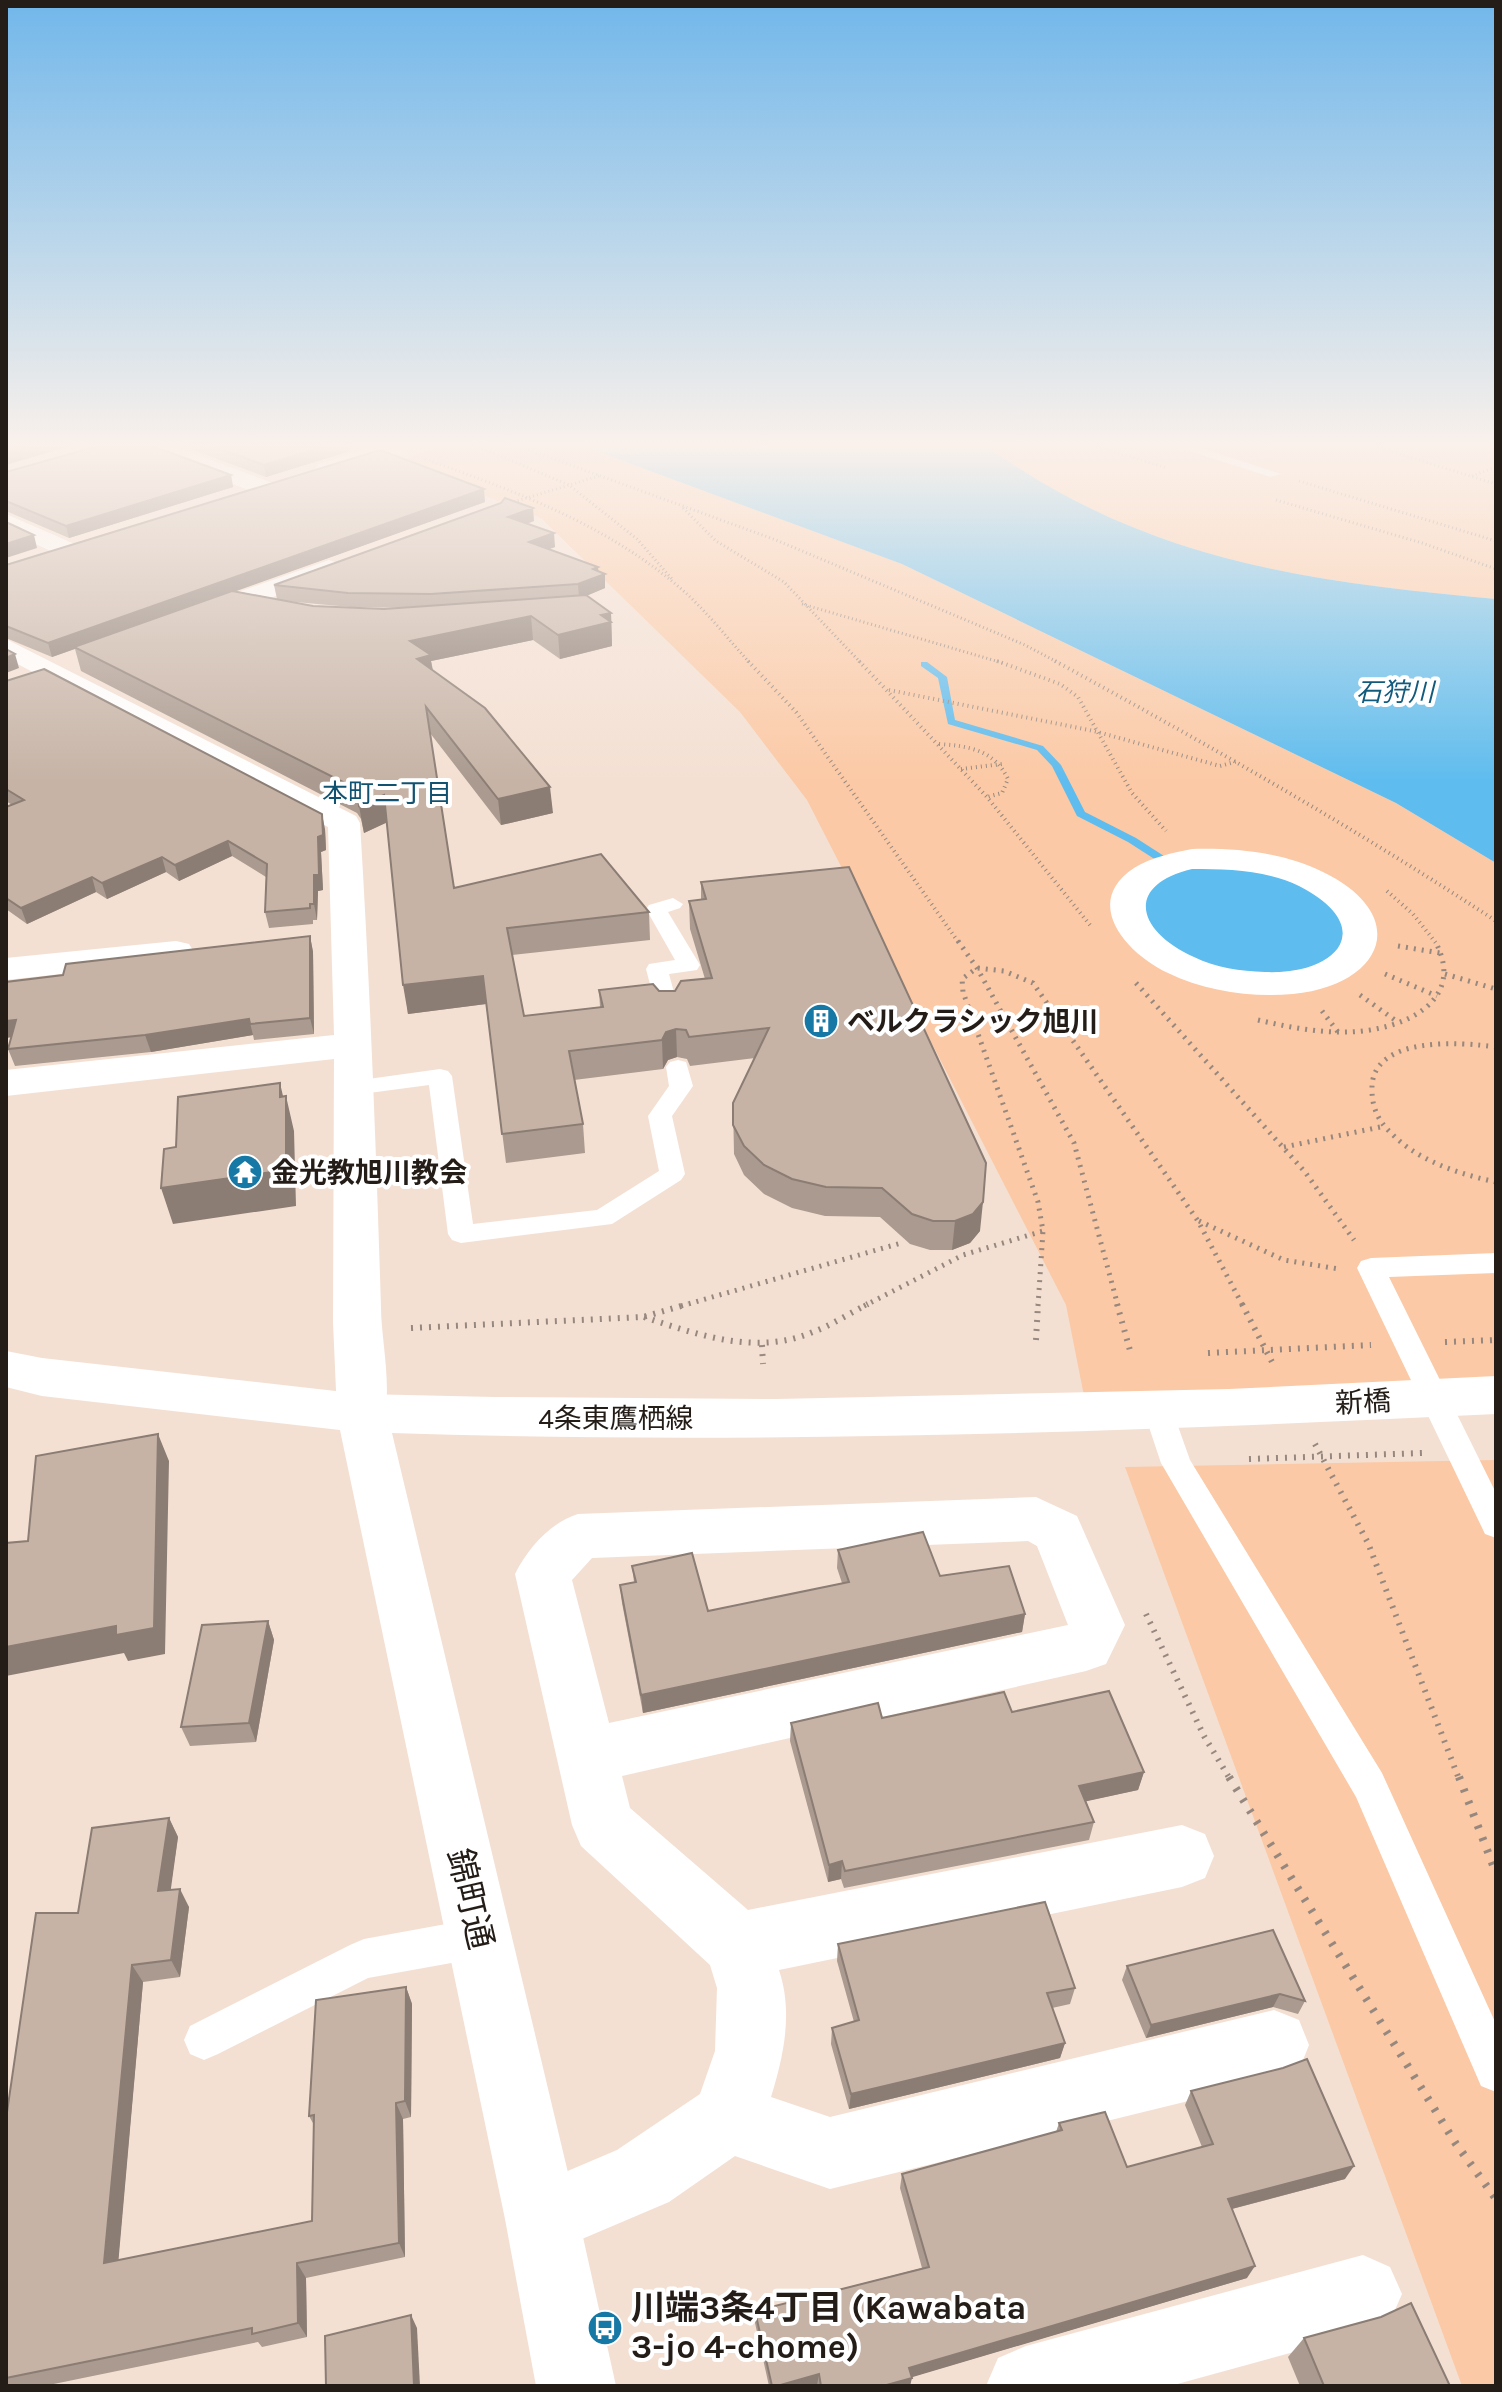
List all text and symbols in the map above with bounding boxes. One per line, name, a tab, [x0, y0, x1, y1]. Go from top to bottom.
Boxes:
water label: 石狩川	[1356, 677, 1437, 708]
district label: 本町二丁目	[322, 778, 452, 809]
building icon: ベルクラシック旭川	[802, 1002, 840, 1040]
place label: ベルクラシック旭川	[847, 1005, 1098, 1038]
temple icon: 金光教旭川教会	[226, 1153, 264, 1191]
place label: 金光教旭川教会	[271, 1156, 467, 1189]
street label: 新橋	[1334, 1384, 1392, 1420]
street label: 4条東鷹栖線	[538, 1402, 694, 1435]
street label: 錦町通	[439, 1845, 501, 1953]
place label: 川端3条4丁目 (Kawabata 3-jo 4-chome)	[631, 2288, 1026, 2367]
bus stop icon: 川端3条4丁目 (Kawabata 3-jo 4-chome)	[586, 2309, 624, 2347]

